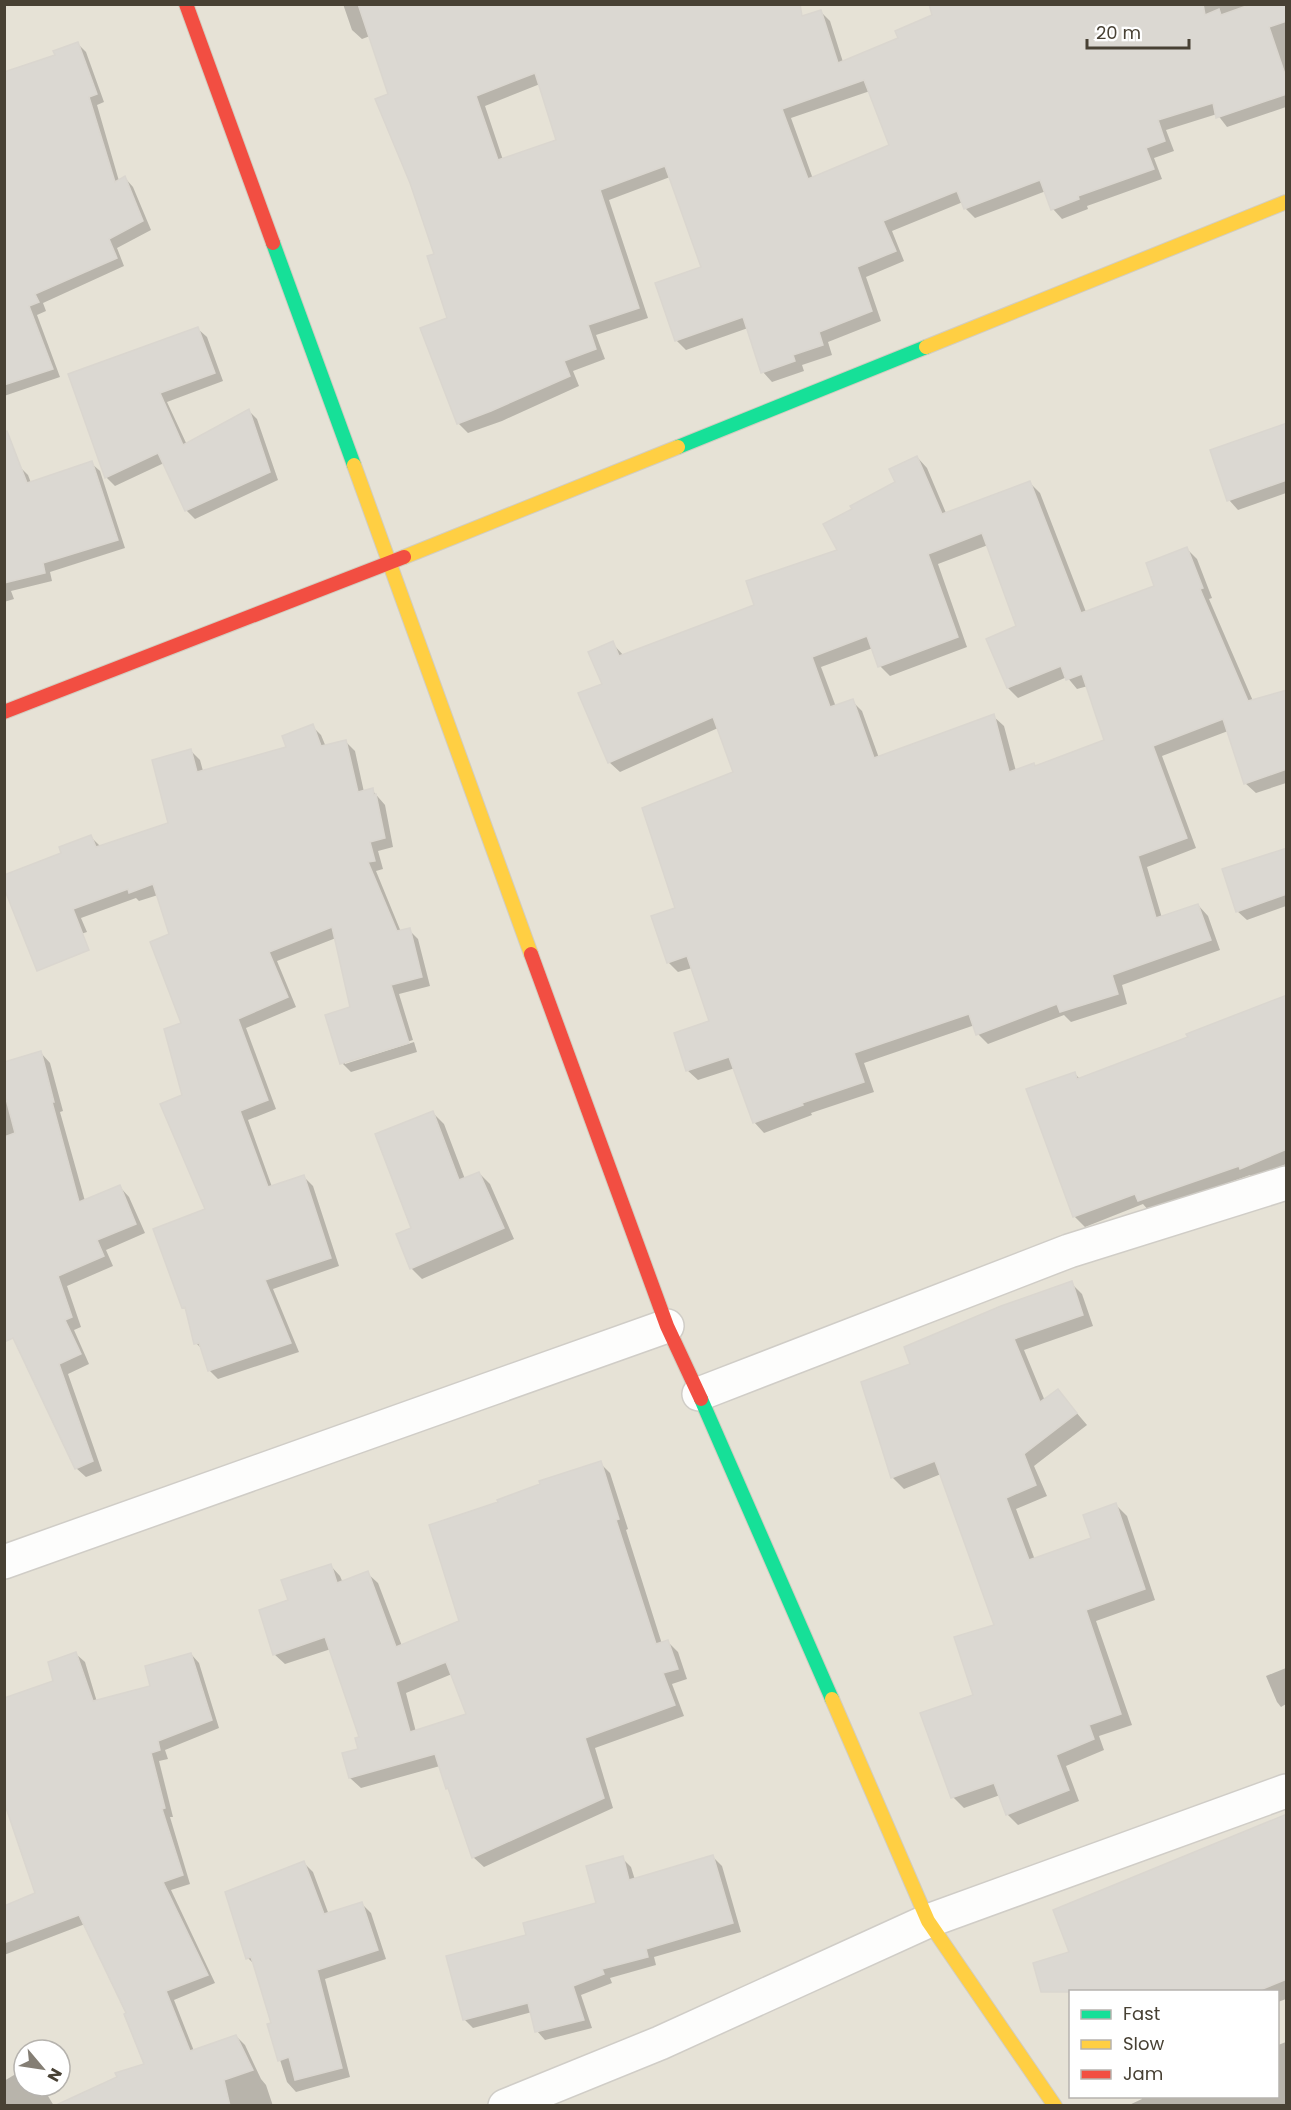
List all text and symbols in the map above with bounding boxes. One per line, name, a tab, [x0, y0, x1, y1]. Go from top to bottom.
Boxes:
scale bar	[1087, 12, 1189, 50]
text: 20 m	[1096, 20, 1141, 45]
legend	[1069, 1990, 1279, 2098]
text: Fast	[1123, 2001, 1160, 2026]
text: Slow	[1123, 2031, 1165, 2056]
north arrow	[12, 2038, 72, 2098]
text: Jam	[1123, 2061, 1163, 2086]
text: N	[42, 2064, 68, 2086]

